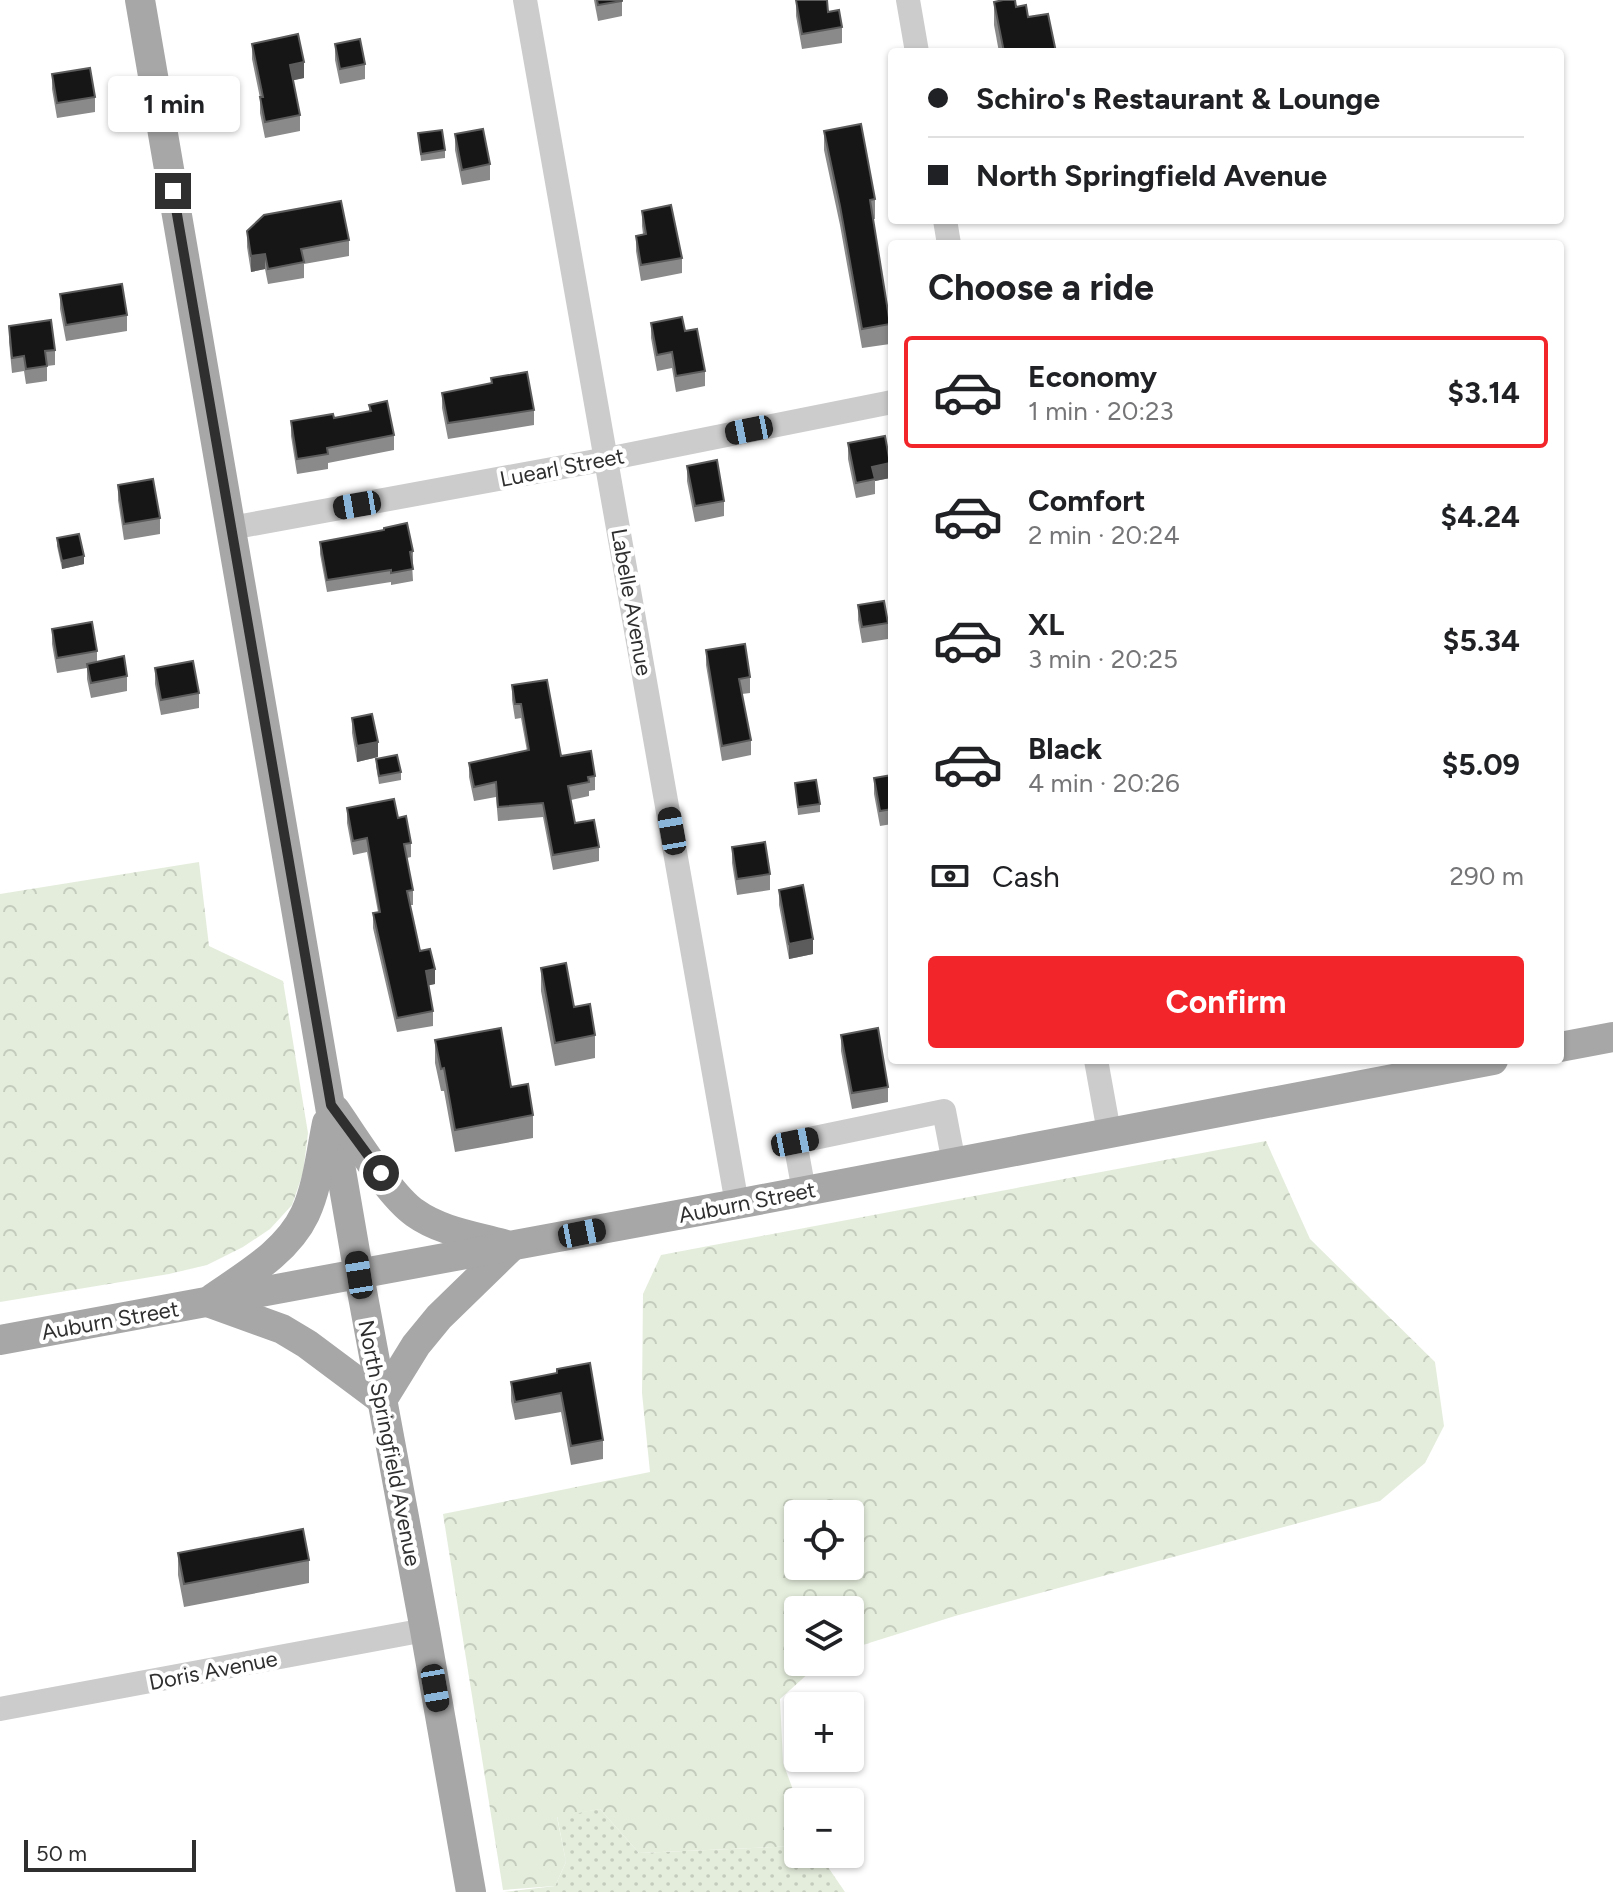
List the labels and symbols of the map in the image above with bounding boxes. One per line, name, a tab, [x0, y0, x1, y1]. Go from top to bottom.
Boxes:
callout: 1 min	[107, 75, 239, 131]
route end	[155, 173, 191, 209]
car	[723, 414, 775, 446]
street label: Luearl Street	[498, 442, 627, 493]
car	[331, 489, 383, 521]
street label: Labelle Avenue	[605, 526, 658, 678]
car	[656, 805, 688, 857]
car	[769, 1126, 821, 1158]
route start	[363, 1155, 399, 1191]
street label: Auburn Street	[676, 1176, 818, 1229]
car	[556, 1217, 608, 1249]
car	[343, 1249, 375, 1301]
street label: Auburn Street	[39, 1295, 181, 1346]
street label: North Springfield Avenue	[352, 1318, 427, 1569]
street label: Doris Avenue	[146, 1645, 280, 1696]
car	[419, 1662, 451, 1714]
scale bar	[24, 1836, 196, 1872]

